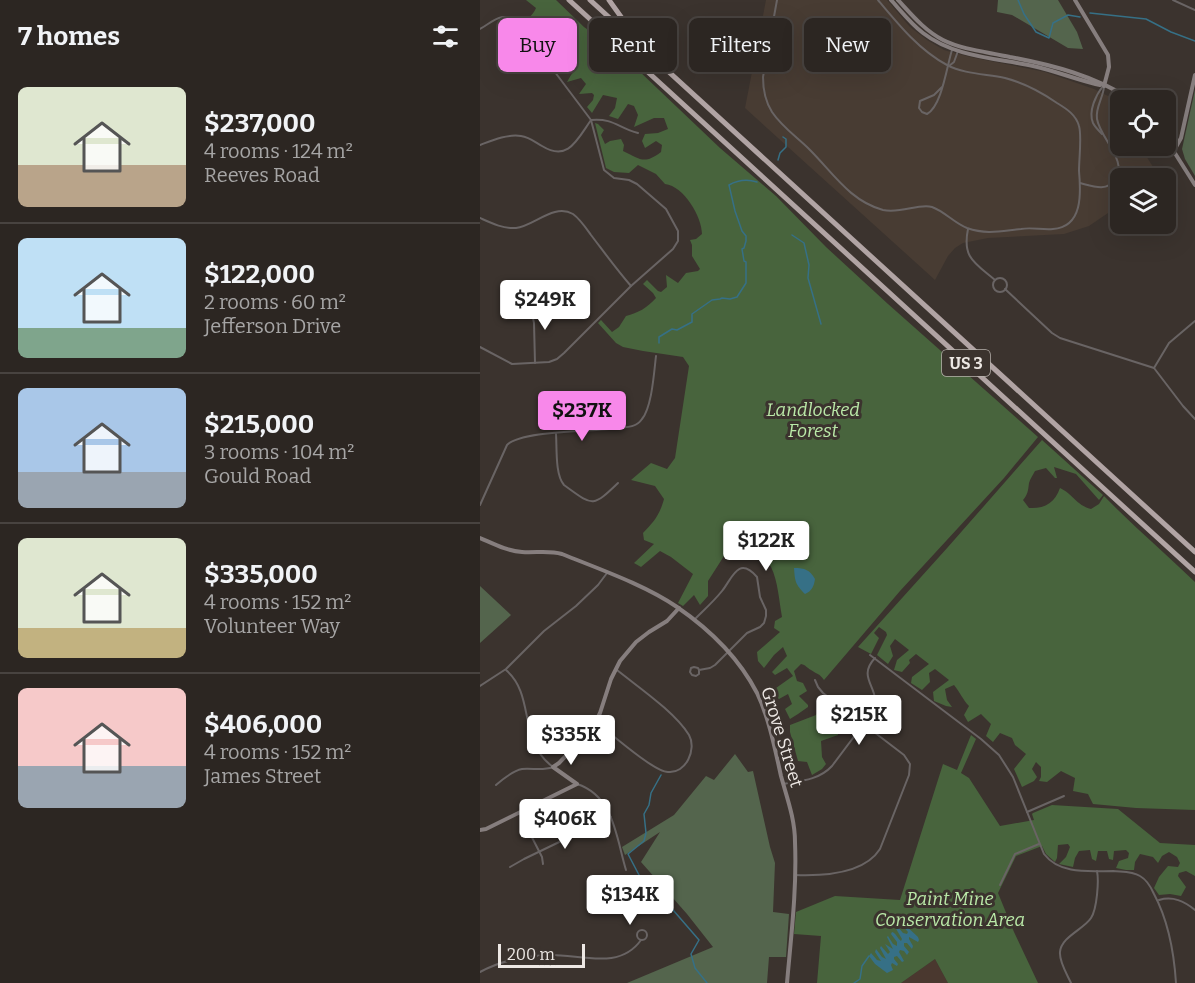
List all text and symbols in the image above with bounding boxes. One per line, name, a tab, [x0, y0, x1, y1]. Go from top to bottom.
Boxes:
chip: Buy	[498, 18, 577, 72]
chip: Rent	[589, 18, 677, 72]
chip: Filters	[689, 18, 792, 72]
chip: New	[804, 18, 891, 72]
icon: filters	[429, 20, 462, 53]
text: 7 homes	[18, 21, 120, 52]
map controls	[1110, 90, 1176, 234]
button: locate	[1110, 90, 1176, 156]
text: $237,000	[204, 108, 316, 139]
icon: home	[66, 111, 138, 183]
text: 4 rooms · 124 m²	[204, 139, 353, 163]
text: Reeves Road	[204, 163, 320, 187]
button: layers	[1110, 168, 1176, 234]
text: $122,000	[204, 259, 315, 290]
icon: home	[66, 262, 138, 334]
pin: $249K	[503, 280, 587, 331]
text: $249K	[514, 287, 576, 311]
text: 2 rooms · 60 m²	[204, 290, 346, 314]
text: Jefferson Drive	[204, 314, 341, 338]
road number: US 3	[942, 350, 990, 376]
pin: $237K	[540, 391, 624, 442]
text: $237K	[552, 398, 612, 422]
park label: Landlocked Forest	[766, 399, 860, 442]
text: $215,000	[204, 409, 314, 440]
icon: home	[66, 412, 138, 484]
text: 3 rooms · 104 m²	[204, 440, 354, 464]
text: Gould Road	[204, 464, 311, 488]
pin: $122K	[724, 521, 808, 572]
text: $122K	[737, 528, 795, 552]
text: $335,000	[204, 559, 318, 590]
icon: home	[66, 562, 138, 634]
text: 4 rooms · 152 m²	[204, 590, 351, 614]
text: Volunteer Way	[204, 614, 340, 638]
street label: Grove Street	[756, 684, 808, 791]
pin: $215K	[817, 695, 901, 746]
text: $215K	[830, 702, 888, 726]
text: $406,000	[204, 709, 322, 740]
icon: home	[66, 712, 138, 784]
pin: $335K	[529, 715, 613, 766]
text: $335K	[541, 722, 601, 746]
text: 4 rooms · 152 m²	[204, 740, 351, 764]
text: James Street	[204, 764, 321, 788]
pin: $406K	[523, 799, 607, 850]
text: $406K	[533, 806, 597, 830]
pin: $134K	[588, 875, 672, 926]
text: $134K	[601, 882, 659, 906]
park label: Paint Mine Conservation Area	[875, 888, 1025, 931]
scale bar	[498, 941, 585, 968]
text: 200 m	[507, 945, 555, 964]

